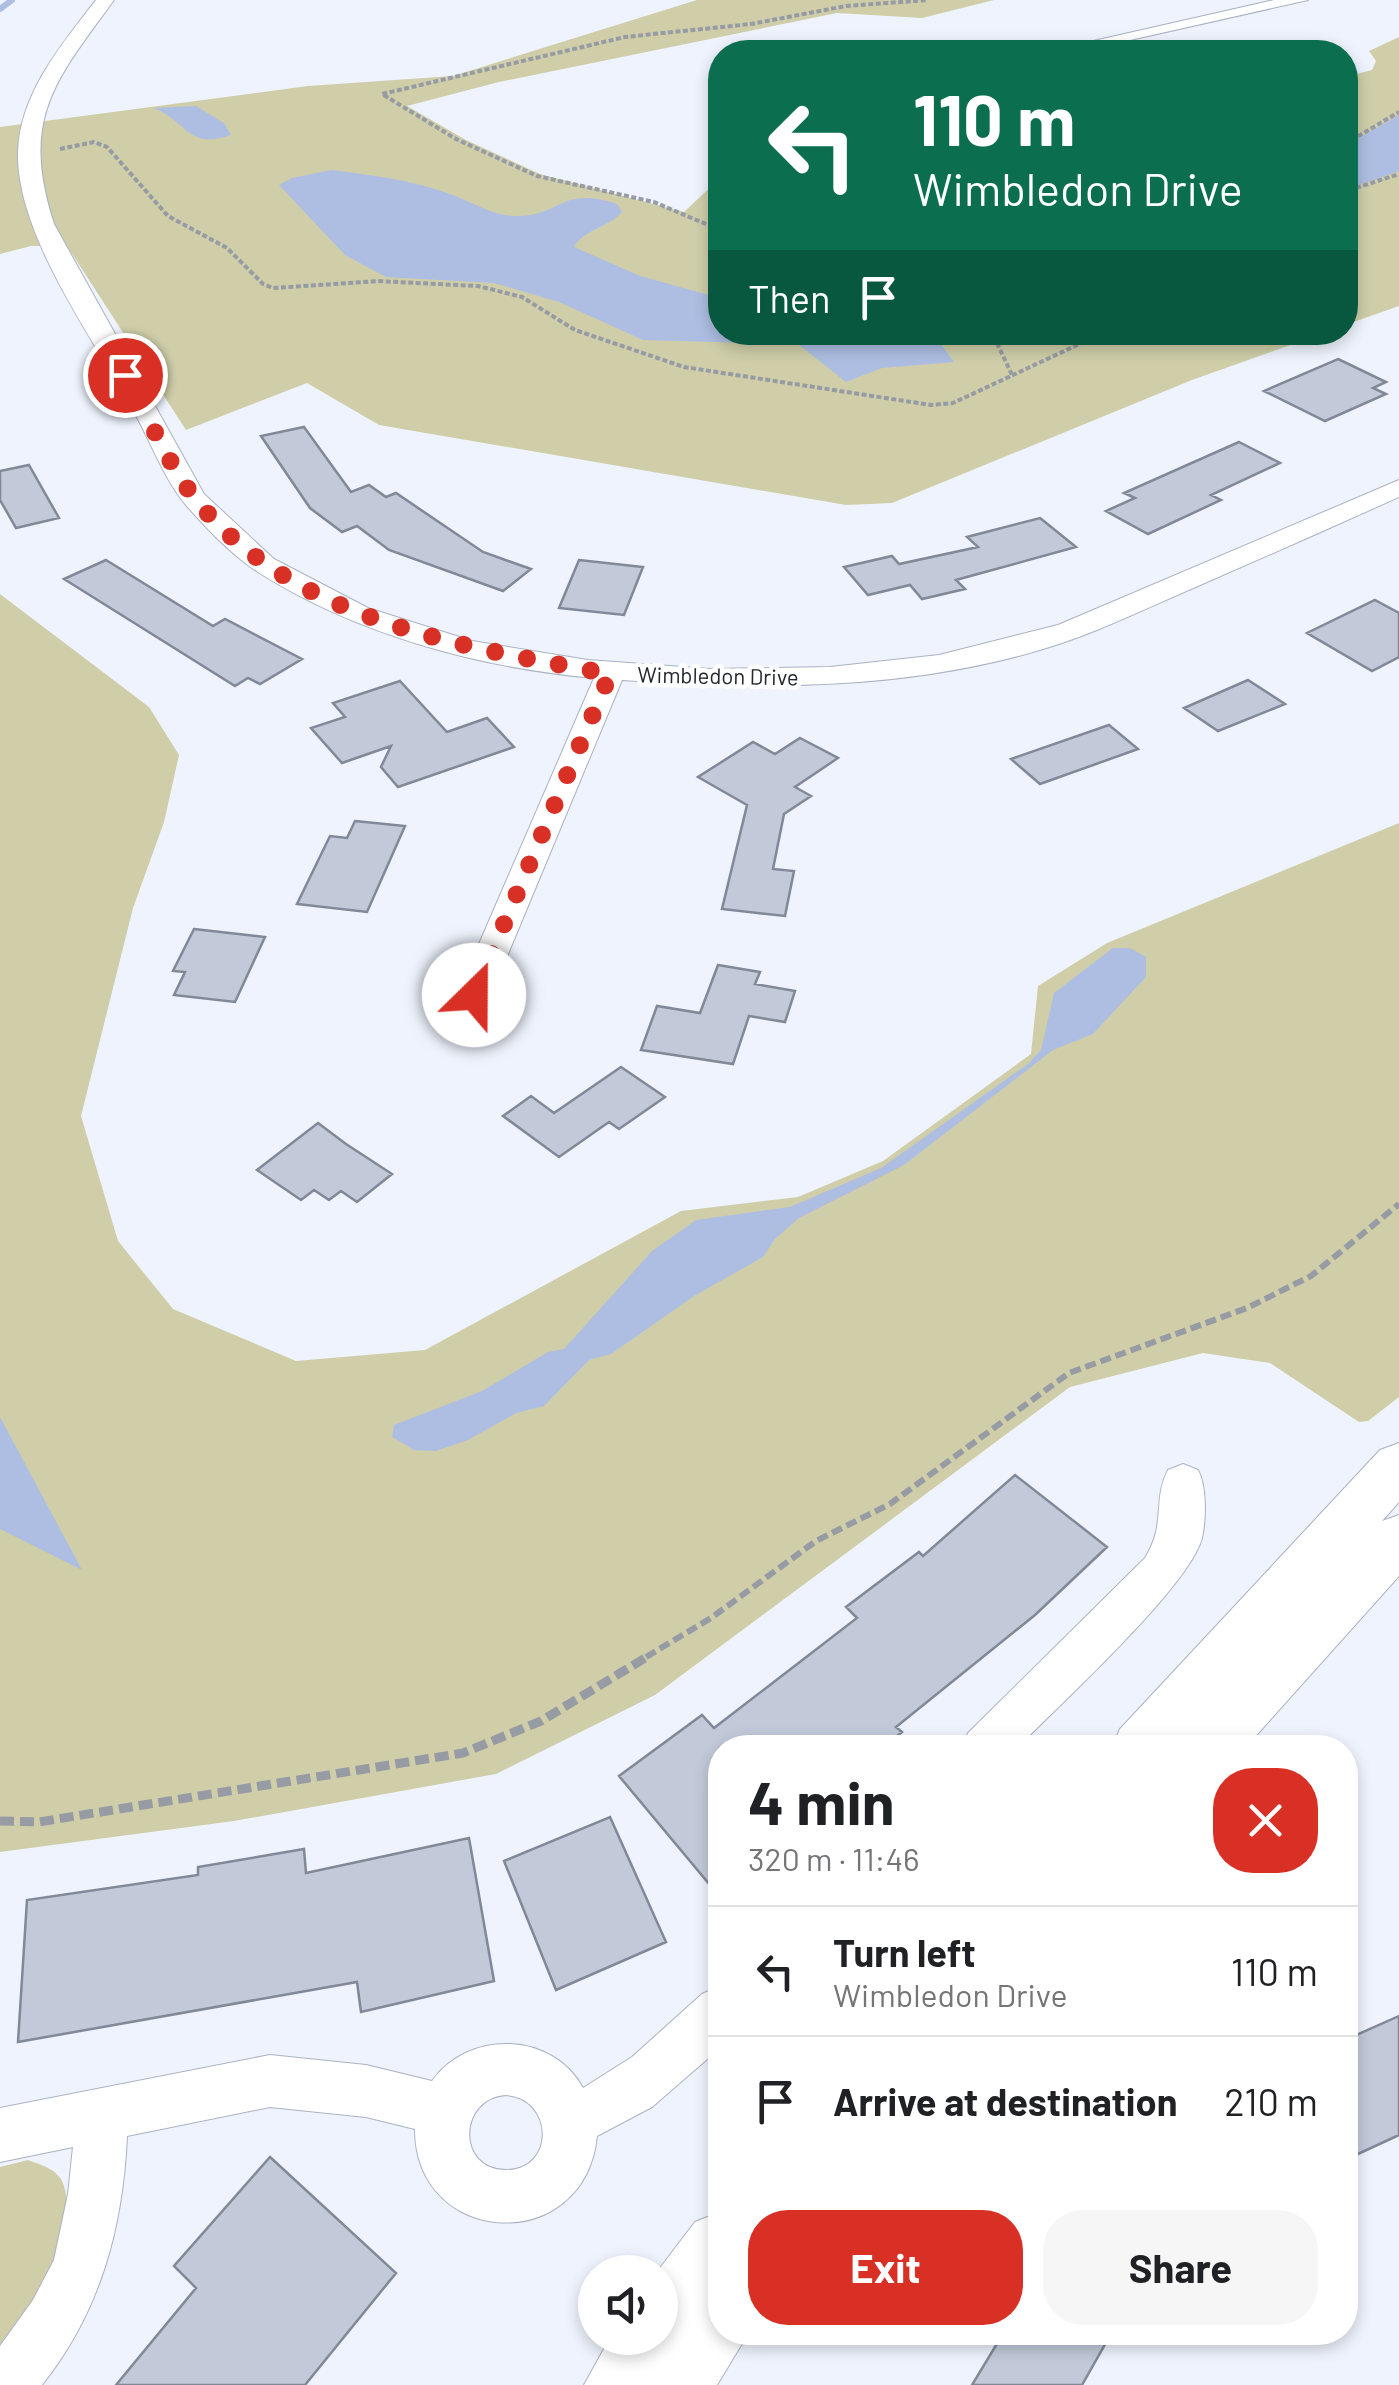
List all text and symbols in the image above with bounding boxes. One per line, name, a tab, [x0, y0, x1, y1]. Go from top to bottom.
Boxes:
text: 110 m	[913, 76, 1075, 160]
icon: left	[748, 80, 878, 210]
text: Wimbledon Drive	[913, 161, 1243, 215]
icon: arrive	[851, 270, 906, 325]
text: Then	[748, 275, 831, 321]
pin	[83, 333, 168, 418]
icon: arrive	[98, 348, 153, 403]
street label: Wimbledon Drive	[637, 661, 799, 689]
position arrow	[422, 943, 526, 1047]
text: 4 min	[748, 1765, 895, 1837]
button: close	[1213, 1768, 1318, 1873]
text: 320 m · 11:46	[748, 1839, 920, 1877]
text: Turn left	[833, 1929, 976, 1975]
icon: left	[748, 1944, 803, 1999]
text: 110 m	[1231, 1948, 1318, 1994]
text: Wimbledon Drive	[833, 1975, 1067, 2013]
icon: arrive	[748, 2074, 803, 2129]
text: Arrive at destination	[833, 2078, 1178, 2124]
text: 210 m	[1224, 2078, 1318, 2124]
button: Exit	[748, 2210, 1023, 2325]
button: Share	[1043, 2210, 1318, 2325]
map controls	[578, 2255, 678, 2355]
button: sound	[578, 2255, 678, 2355]

